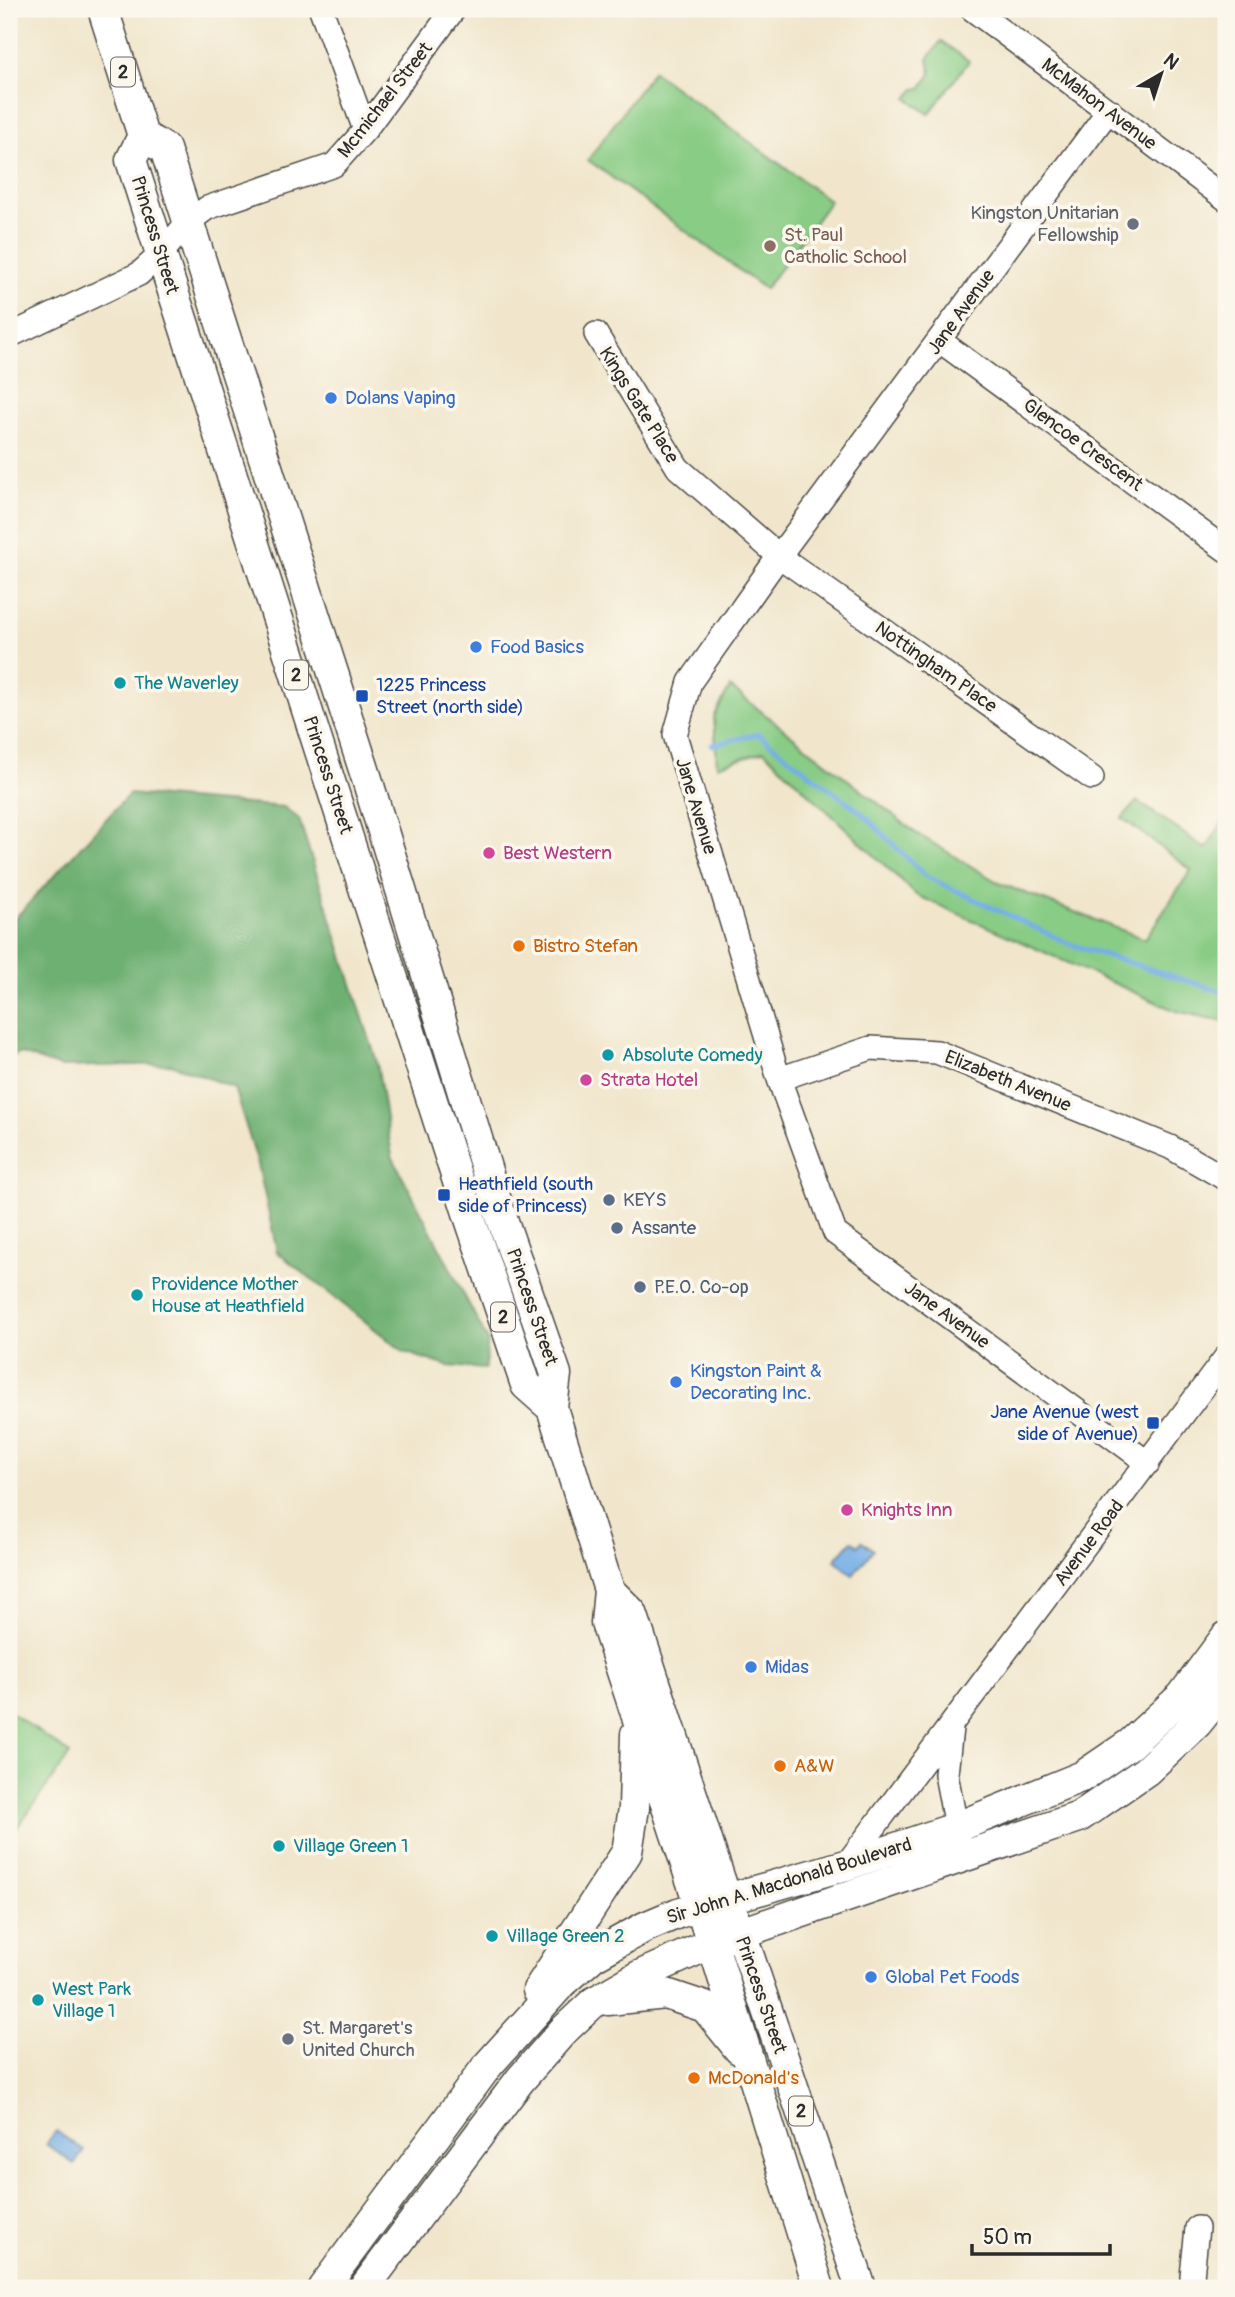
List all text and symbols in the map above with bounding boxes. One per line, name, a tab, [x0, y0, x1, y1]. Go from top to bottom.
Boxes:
street label: Mcmichael Street	[332, 37, 438, 163]
north arrow	[1126, 38, 1196, 108]
text: N	[1159, 48, 1184, 75]
street label: McMahon Avenue	[1037, 53, 1162, 156]
road number: 2	[111, 58, 135, 86]
street label: Princess Street	[126, 173, 184, 297]
place label: Kingston Unitarian Fellowship	[971, 201, 1119, 247]
marker: Kingston Unitarian Fellowship	[1125, 216, 1141, 232]
place label: St. Paul Catholic School	[784, 223, 907, 269]
marker: St. Paul Catholic School	[762, 238, 778, 254]
street label: Jane Avenue	[922, 264, 1000, 360]
street label: Kings Gate Place	[594, 342, 685, 468]
place label: Dolans Vaping	[345, 386, 456, 410]
marker: Dolans Vaping	[323, 390, 339, 406]
street label: Glencoe Crescent	[1018, 393, 1148, 497]
street label: Nottingham Place	[870, 616, 1002, 718]
place label: Food Basics	[490, 635, 584, 659]
marker: Food Basics	[468, 639, 484, 655]
road number: 2	[284, 660, 308, 690]
place label: The Waverley	[134, 671, 239, 695]
place label: 1225 Princess Street (north side)	[376, 673, 524, 719]
marker: The Waverley	[112, 675, 128, 691]
marker: 1225 Princess Street (north side)	[354, 688, 370, 704]
street label: Princess Street	[298, 713, 358, 837]
street label: Jane Avenue	[670, 755, 722, 858]
place label: Best Western	[503, 841, 612, 865]
marker: Best Western	[481, 845, 497, 861]
place label: Bistro Stefan	[533, 934, 638, 958]
marker: Bistro Stefan	[511, 938, 527, 954]
place label: Absolute Comedy	[622, 1043, 763, 1067]
street label: Elizabeth Avenue	[941, 1045, 1075, 1118]
marker: Absolute Comedy	[600, 1047, 616, 1063]
place label: Strata Hotel	[600, 1068, 698, 1092]
marker: Strata Hotel	[578, 1072, 594, 1088]
place label: Heathfield (south side of Princess)	[458, 1172, 593, 1218]
marker: Heathfield (south side of Princess)	[436, 1187, 452, 1203]
place label: KEYS	[623, 1188, 666, 1212]
marker: KEYS	[601, 1192, 617, 1208]
place label: Assante	[631, 1216, 697, 1240]
marker: Assante	[609, 1220, 625, 1236]
street label: Princess Street	[501, 1245, 563, 1369]
place label: Providence Mother House at Heathfield	[151, 1272, 305, 1318]
place label: P.E.O. Co-op	[654, 1275, 749, 1299]
street label: Jane Avenue	[899, 1276, 995, 1354]
marker: P.E.O. Co-op	[632, 1279, 648, 1295]
marker: Providence Mother House at Heathfield	[129, 1287, 145, 1303]
road number: 2	[491, 1302, 515, 1332]
place label: Kingston Paint & Decorating Inc.	[690, 1359, 822, 1405]
marker: Kingston Paint & Decorating Inc.	[668, 1374, 684, 1390]
place label: Jane Avenue (west side of Avenue)	[990, 1400, 1139, 1446]
marker: Jane Avenue (west side of Avenue)	[1145, 1415, 1161, 1431]
street label: Avenue Road	[1049, 1495, 1129, 1591]
place label: Knights Inn	[861, 1498, 952, 1522]
marker: Knights Inn	[839, 1502, 855, 1518]
place label: Midas	[765, 1655, 809, 1679]
marker: Midas	[743, 1659, 759, 1675]
place label: A&W	[794, 1754, 834, 1778]
marker: A&W	[772, 1758, 788, 1774]
street label: Sir John A. Macdonald Boulevard	[663, 1832, 915, 1930]
place label: Village Green 1	[293, 1834, 408, 1858]
marker: Village Green 1	[271, 1838, 287, 1854]
place label: Village Green 2	[506, 1924, 625, 1948]
marker: Village Green 2	[484, 1928, 500, 1944]
street label: Princess Street	[730, 1933, 792, 2057]
place label: Global Pet Foods	[885, 1965, 1020, 1989]
marker: Global Pet Foods	[863, 1969, 879, 1985]
place label: West Park Village 1	[52, 1977, 131, 2023]
marker: West Park Village 1	[30, 1992, 46, 2008]
place label: St. Margaret's United Church	[302, 2016, 415, 2062]
marker: St. Margaret's United Church	[280, 2031, 296, 2047]
place label: McDonald's	[708, 2066, 799, 2090]
marker: McDonald's	[686, 2070, 702, 2086]
road number: 2	[789, 2096, 813, 2126]
scale bar	[972, 2213, 1111, 2257]
text: 50 m	[983, 2224, 1032, 2251]

